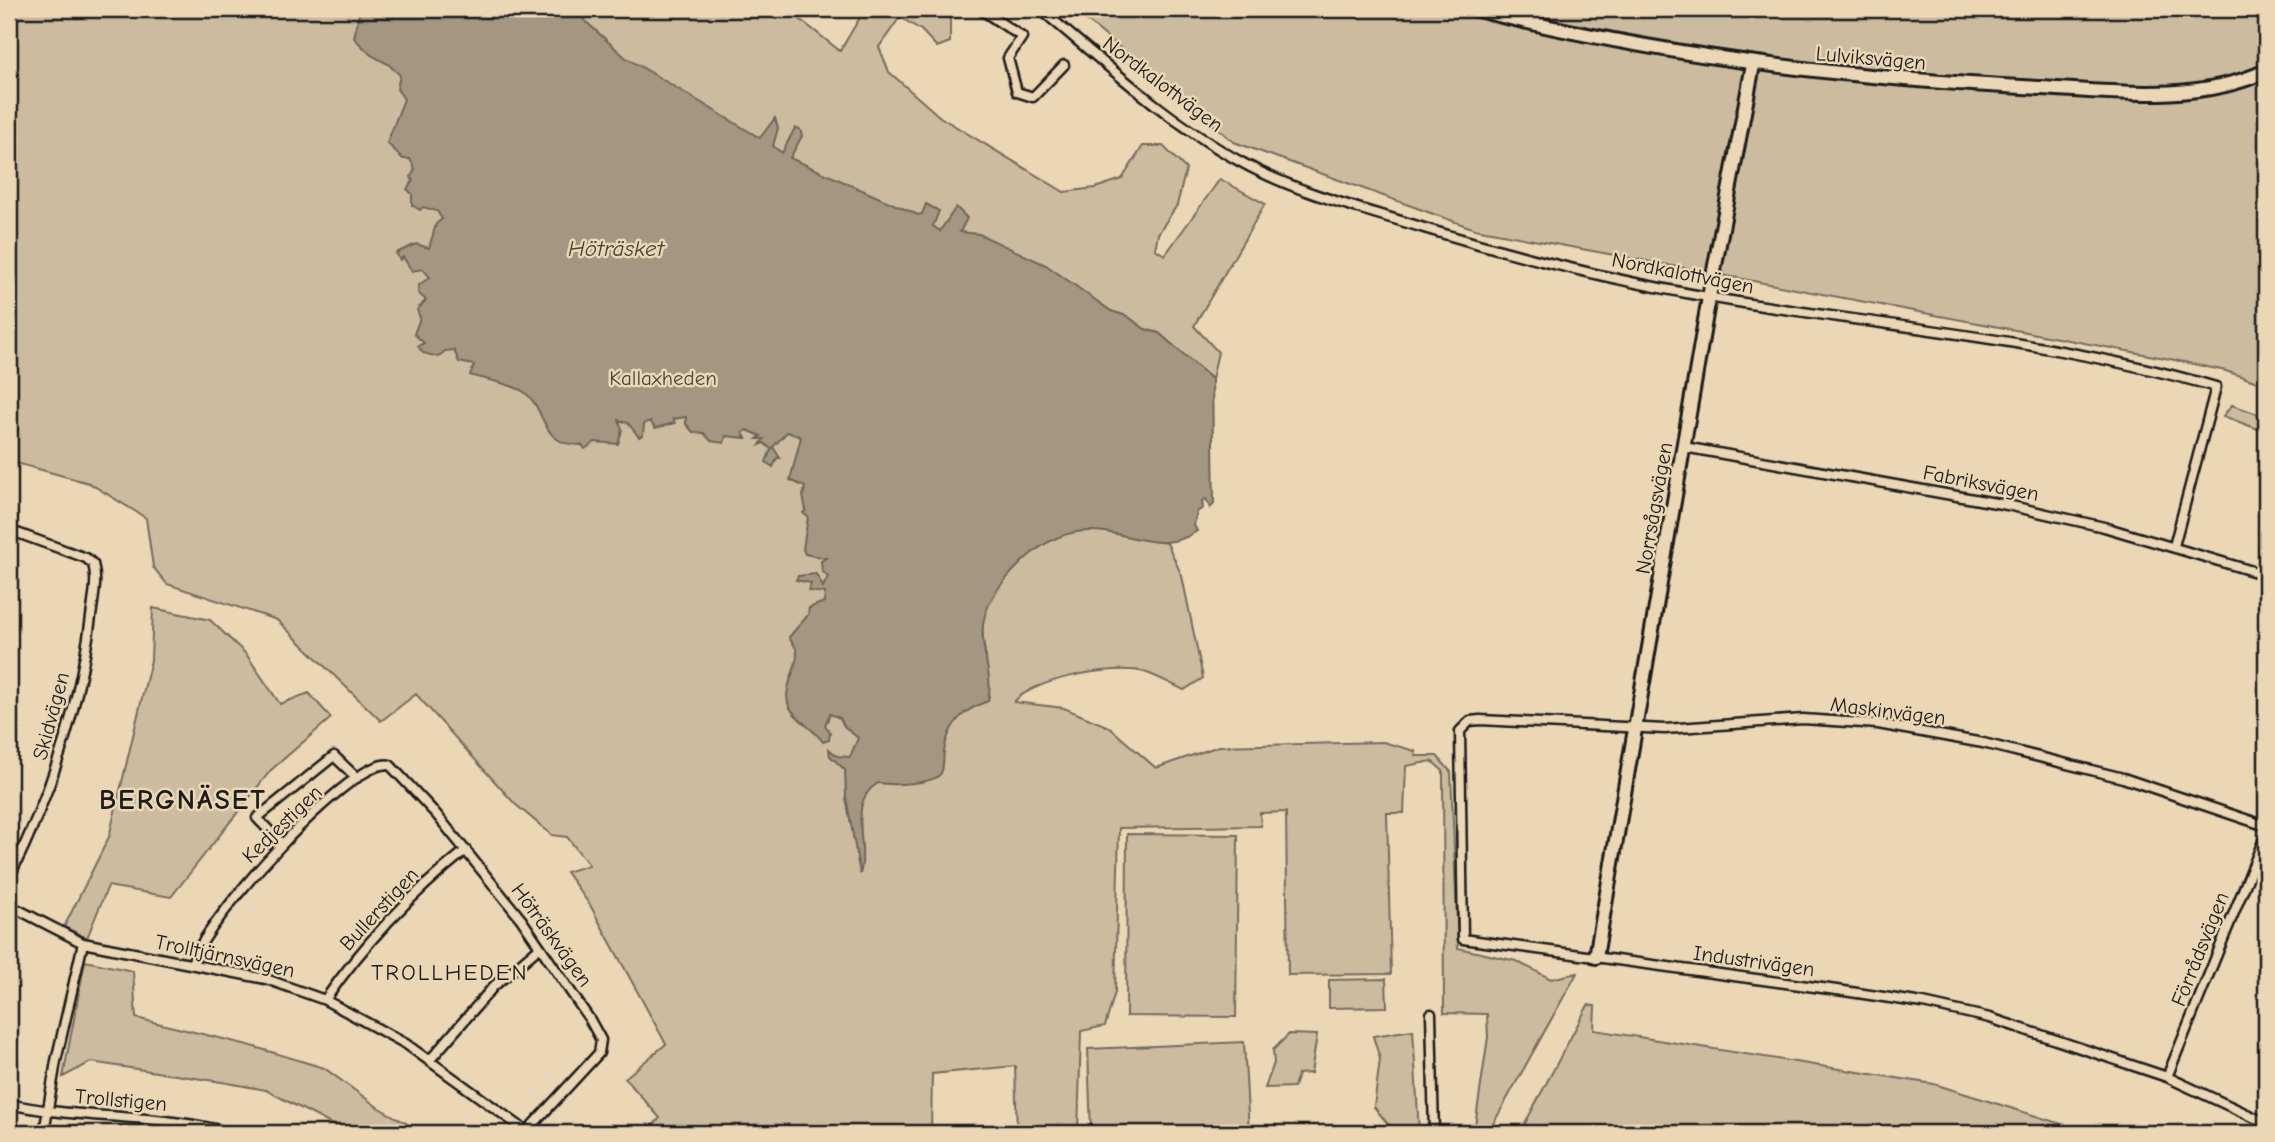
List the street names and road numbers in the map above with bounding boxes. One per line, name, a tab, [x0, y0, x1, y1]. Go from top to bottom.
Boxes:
street label: Nordkalottvägen	[1098, 31, 1228, 137]
street label: Lulviksvägen	[1815, 41, 1927, 75]
street label: Nordkalottvägen	[1610, 247, 1756, 299]
street label: Norrsågsvägen	[1631, 440, 1677, 576]
street label: Fabriksvägen	[1921, 460, 2041, 506]
street label: Skidvägen	[28, 669, 74, 763]
street label: Maskinvägen	[1829, 692, 1947, 730]
street label: Kedjestigen	[237, 780, 327, 868]
street label: Bullerstigen	[335, 863, 423, 955]
street label: Höträskvägen	[506, 879, 598, 991]
street label: Förrådsvägen	[2166, 888, 2234, 1010]
street label: Trolltjärnsvägen	[153, 929, 297, 983]
street label: Industrivägen	[1692, 941, 1816, 981]
street label: Trollstigen	[74, 1084, 168, 1116]

